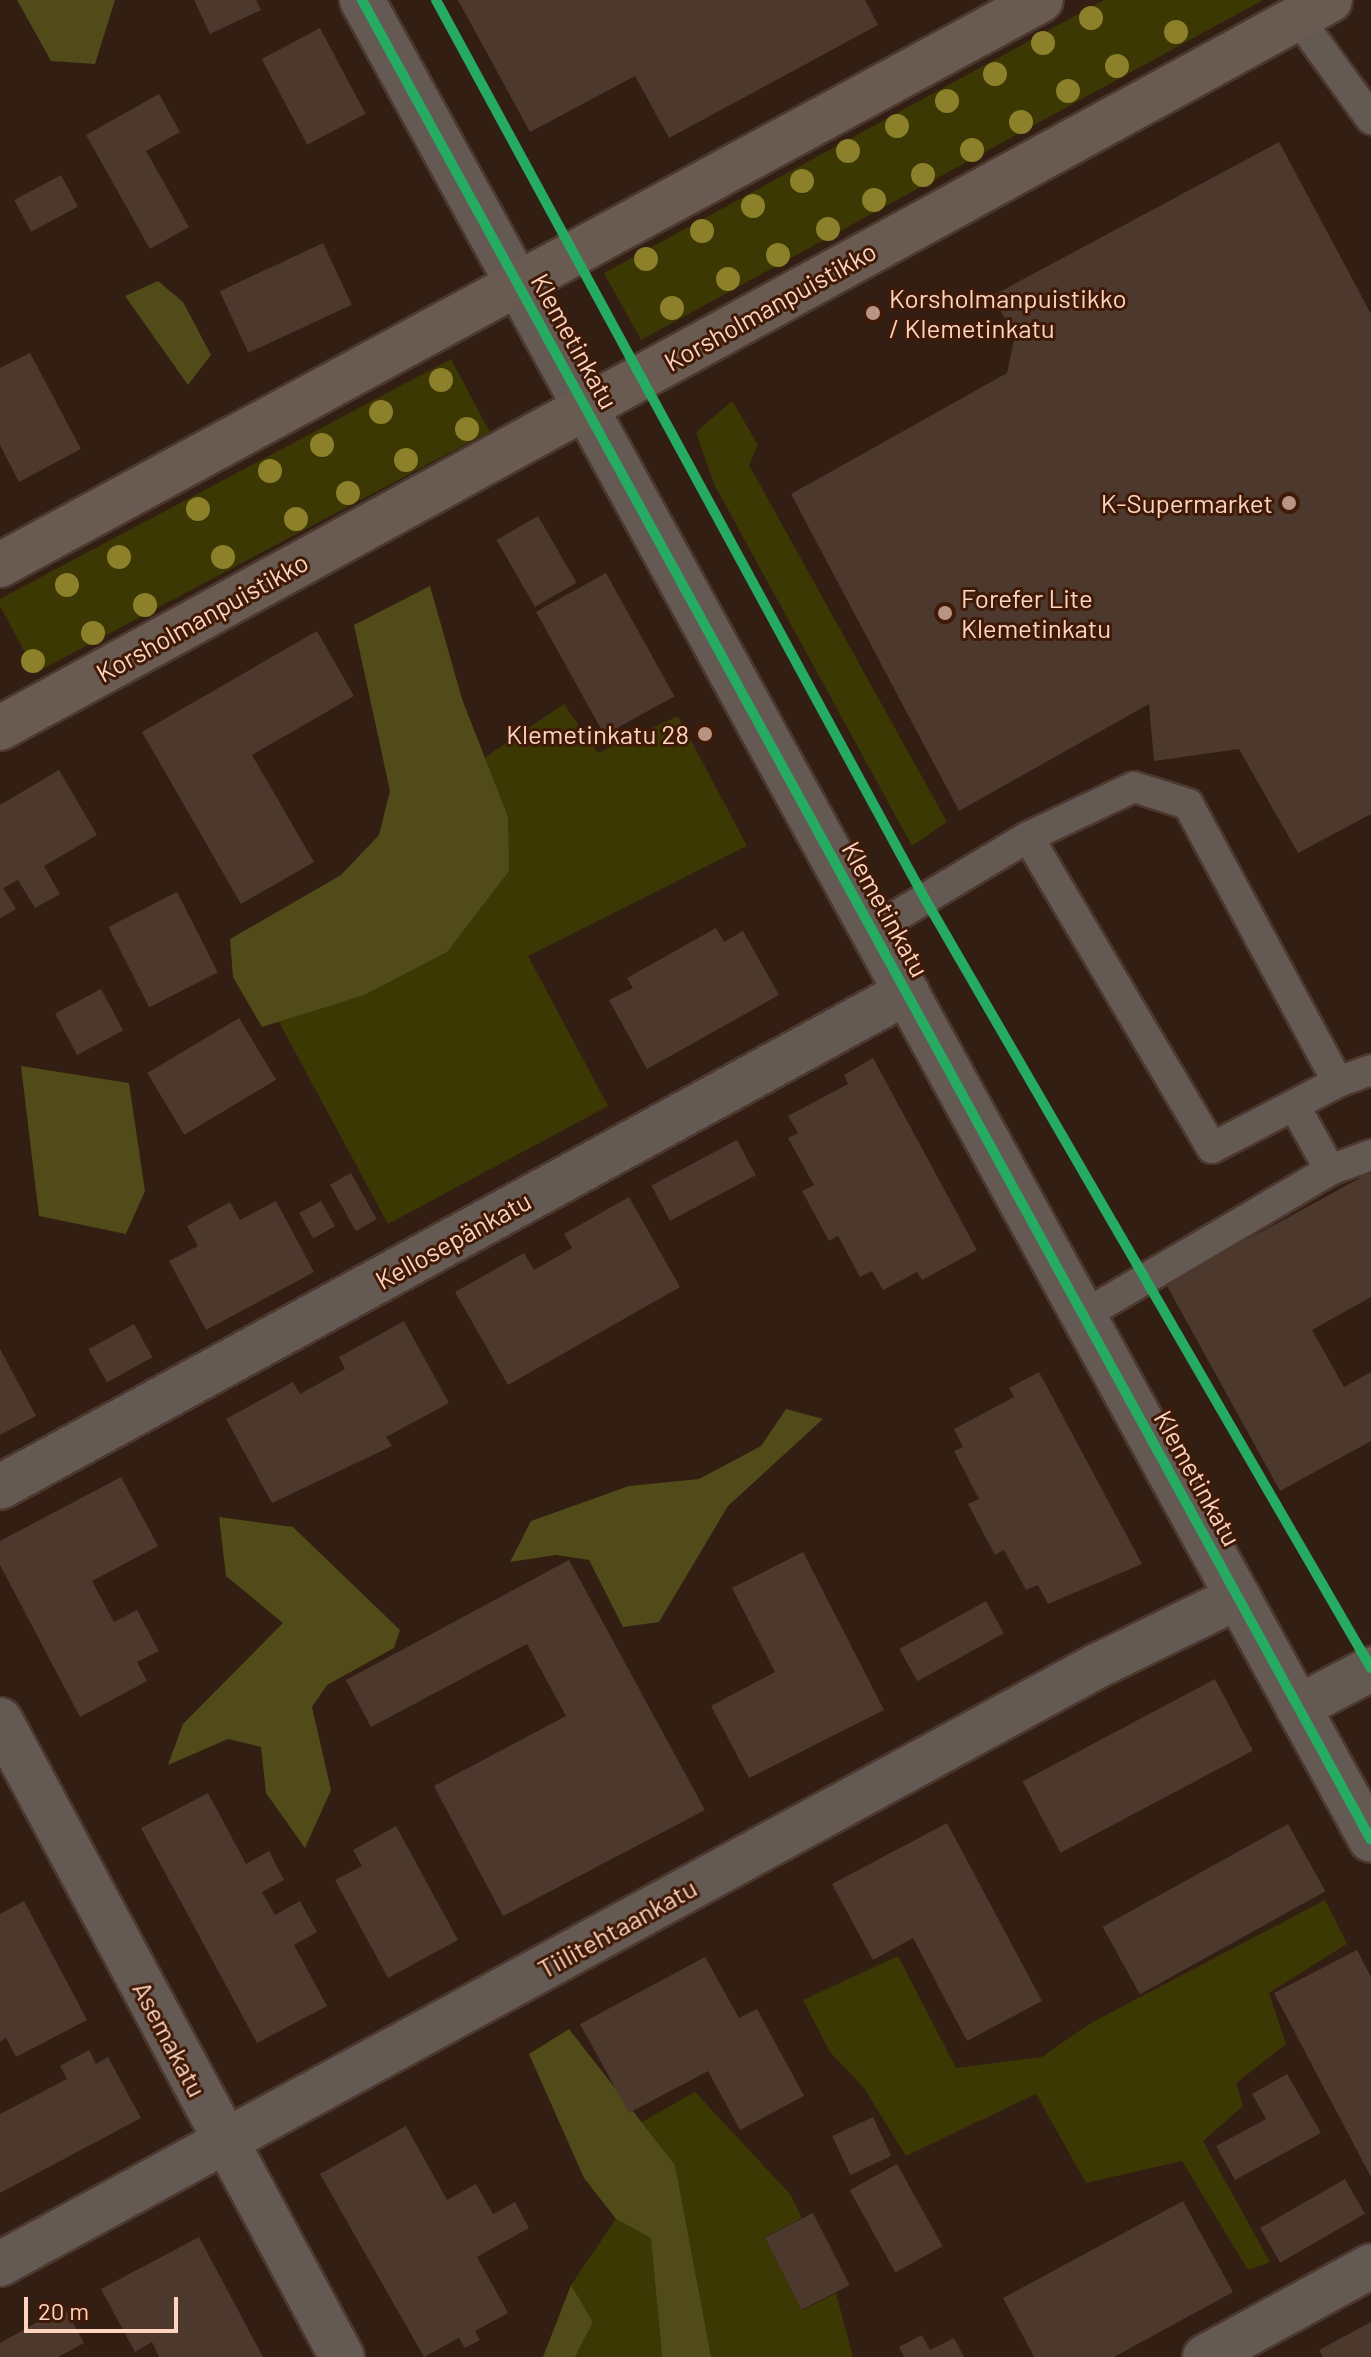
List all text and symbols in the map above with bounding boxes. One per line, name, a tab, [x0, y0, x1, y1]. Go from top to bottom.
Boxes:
street label: Korsholmanpuistikko	[659, 235, 881, 377]
street label: Klemetinkatu	[525, 268, 625, 414]
place label: Korsholmanpuistikko / Klemetinkatu	[889, 282, 1127, 344]
marker: Korsholmanpuistikko / Klemetinkatu	[864, 304, 882, 322]
place label: K-Supermarket	[1101, 487, 1273, 519]
marker: K-Supermarket	[1280, 494, 1298, 512]
street label: Korsholmanpuistikko	[91, 546, 313, 688]
place label: Forefer Lite Klemetinkatu	[961, 582, 1111, 644]
marker: Forefer Lite Klemetinkatu	[936, 604, 954, 622]
place label: Klemetinkatu 28	[506, 718, 689, 750]
marker: Klemetinkatu 28	[696, 725, 714, 743]
street label: Klemetinkatu	[836, 836, 936, 982]
street label: Kellosepänkatu	[370, 1184, 536, 1296]
street label: Klemetinkatu	[1148, 1405, 1248, 1551]
street label: Tiilitehtaankatu	[532, 1872, 702, 1984]
street label: Asemakatu	[127, 1976, 213, 2102]
scale bar	[28, 2281, 182, 2331]
text: 20 m	[38, 2296, 89, 2325]

